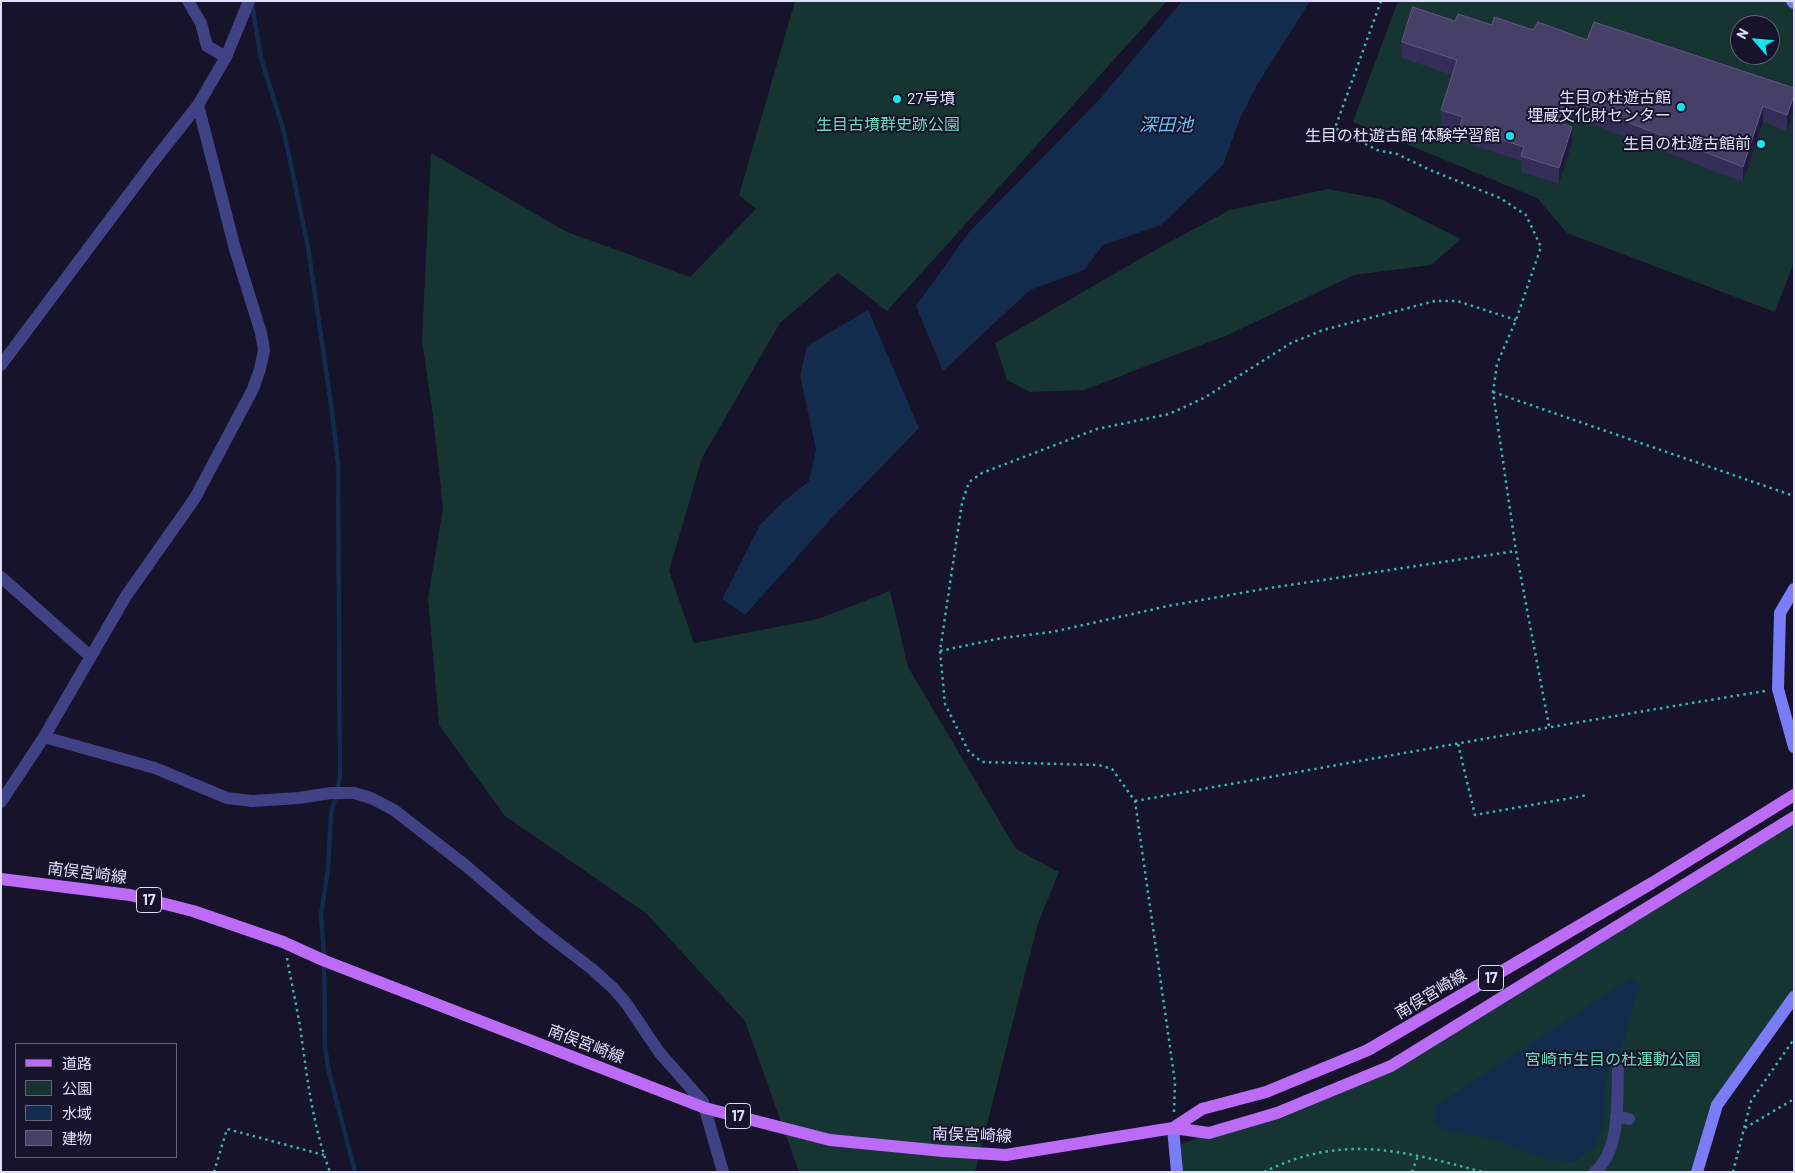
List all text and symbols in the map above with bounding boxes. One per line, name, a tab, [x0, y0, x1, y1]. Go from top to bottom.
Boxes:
north arrow	[1730, 15, 1780, 65]
text: N	[1732, 25, 1752, 41]
place label: 生目の杜遊古館 埋蔵文化財センター	[1527, 88, 1671, 126]
place label: 27号墳	[907, 89, 955, 109]
marker: 27号墳	[891, 93, 903, 105]
marker: 生目の杜遊古館 埋蔵文化財センター	[1675, 101, 1687, 113]
water label: 深田池	[1139, 114, 1193, 136]
park label: 生目古墳群史跡公園	[816, 115, 960, 135]
place label: 生目の杜遊古館 体験学習館	[1305, 126, 1500, 146]
marker: 生目の杜遊古館 体験学習館	[1504, 130, 1516, 142]
place label: 生目の杜遊古館前	[1623, 134, 1751, 154]
marker: 生目の杜遊古館前	[1755, 138, 1767, 150]
street label: 南俣宮崎線	[46, 859, 128, 887]
road number: 17	[136, 888, 162, 912]
street label: 南俣宮崎線	[1392, 965, 1470, 1023]
road number: 17	[1478, 966, 1504, 990]
street label: 南俣宮崎線	[545, 1021, 627, 1067]
legend	[15, 1043, 178, 1158]
park label: 宮崎市生目の杜運動公園	[1525, 1050, 1701, 1070]
text: 道路	[62, 1054, 92, 1072]
text: 公園	[62, 1079, 92, 1097]
text: 水域	[62, 1104, 92, 1122]
road number: 17	[726, 1104, 750, 1128]
street label: 南俣宮崎線	[932, 1124, 1012, 1146]
text: 建物	[62, 1129, 92, 1147]

